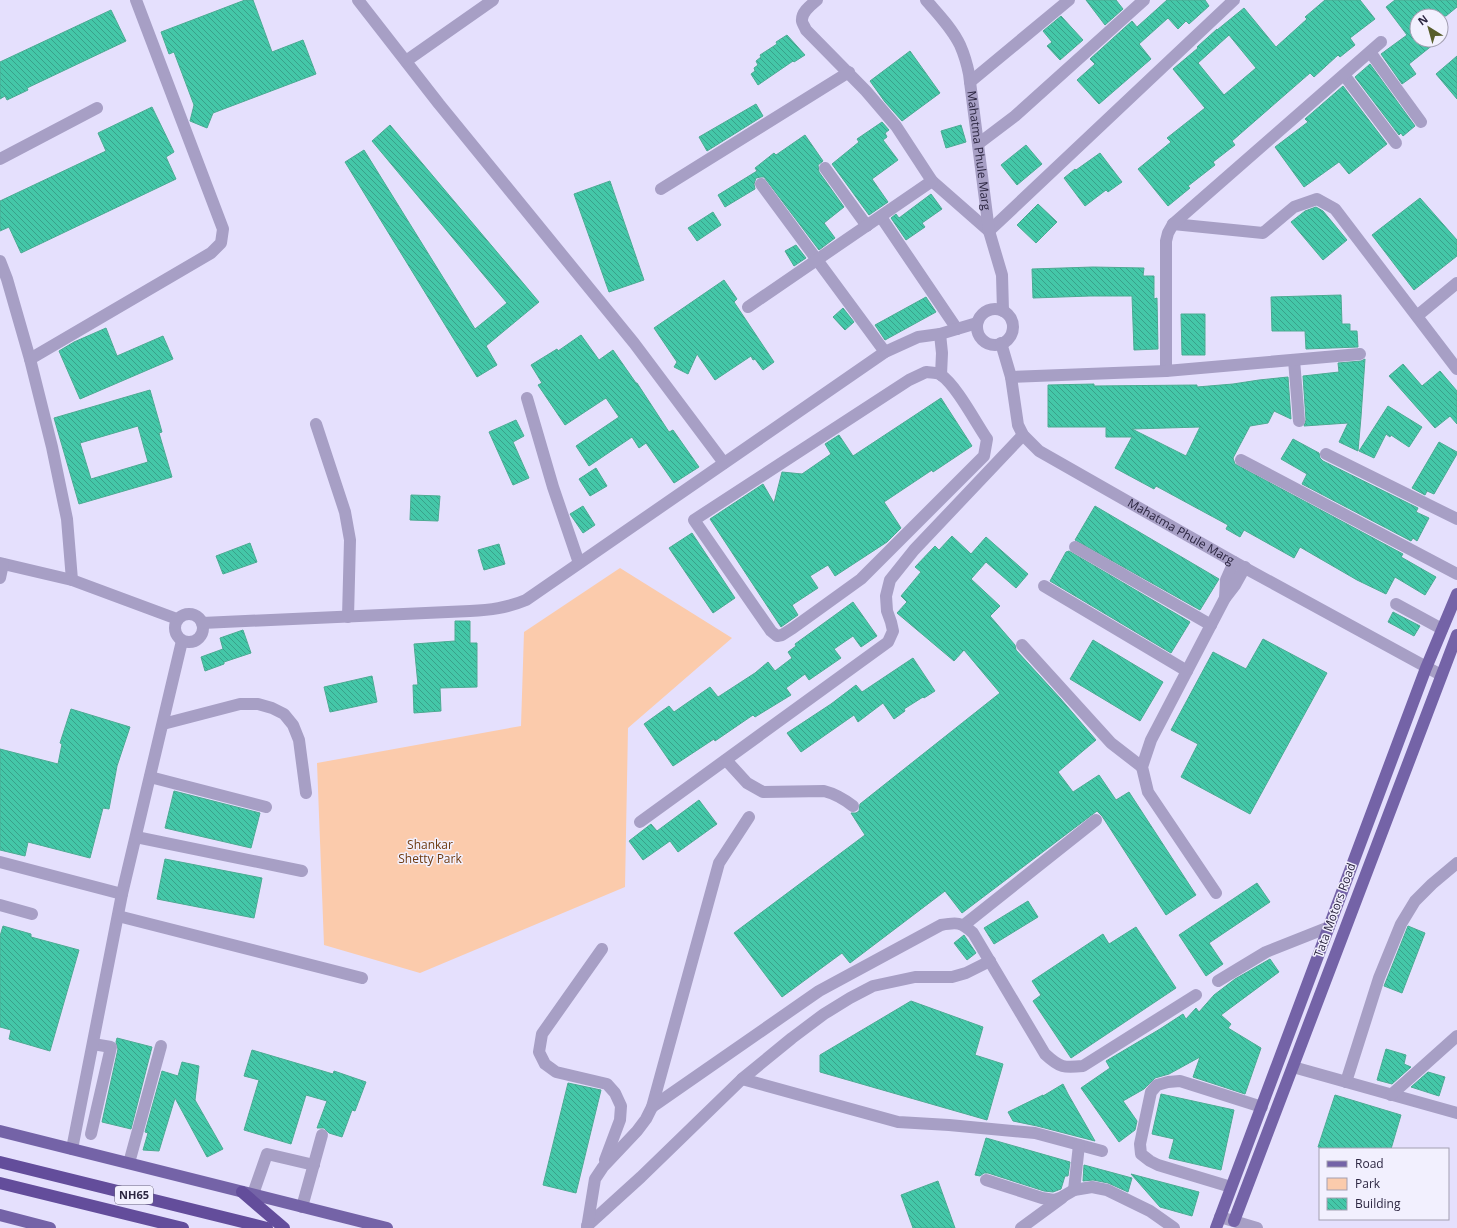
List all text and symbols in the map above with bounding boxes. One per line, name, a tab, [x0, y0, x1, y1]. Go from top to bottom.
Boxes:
north arrow	[1409, 8, 1449, 48]
text: N	[1415, 11, 1431, 28]
street label: Mahatma Phule Marg	[963, 90, 995, 212]
street label: Mahatma Phule Marg	[1125, 494, 1238, 569]
park label: Shankar Shetty Park	[398, 836, 462, 867]
street label: Tata Motors Road	[1310, 860, 1359, 959]
legend	[1319, 1148, 1449, 1220]
text: Road	[1355, 1155, 1384, 1172]
text: Park	[1355, 1175, 1381, 1192]
road number: NH65	[115, 1186, 153, 1204]
text: Building	[1355, 1195, 1401, 1212]

